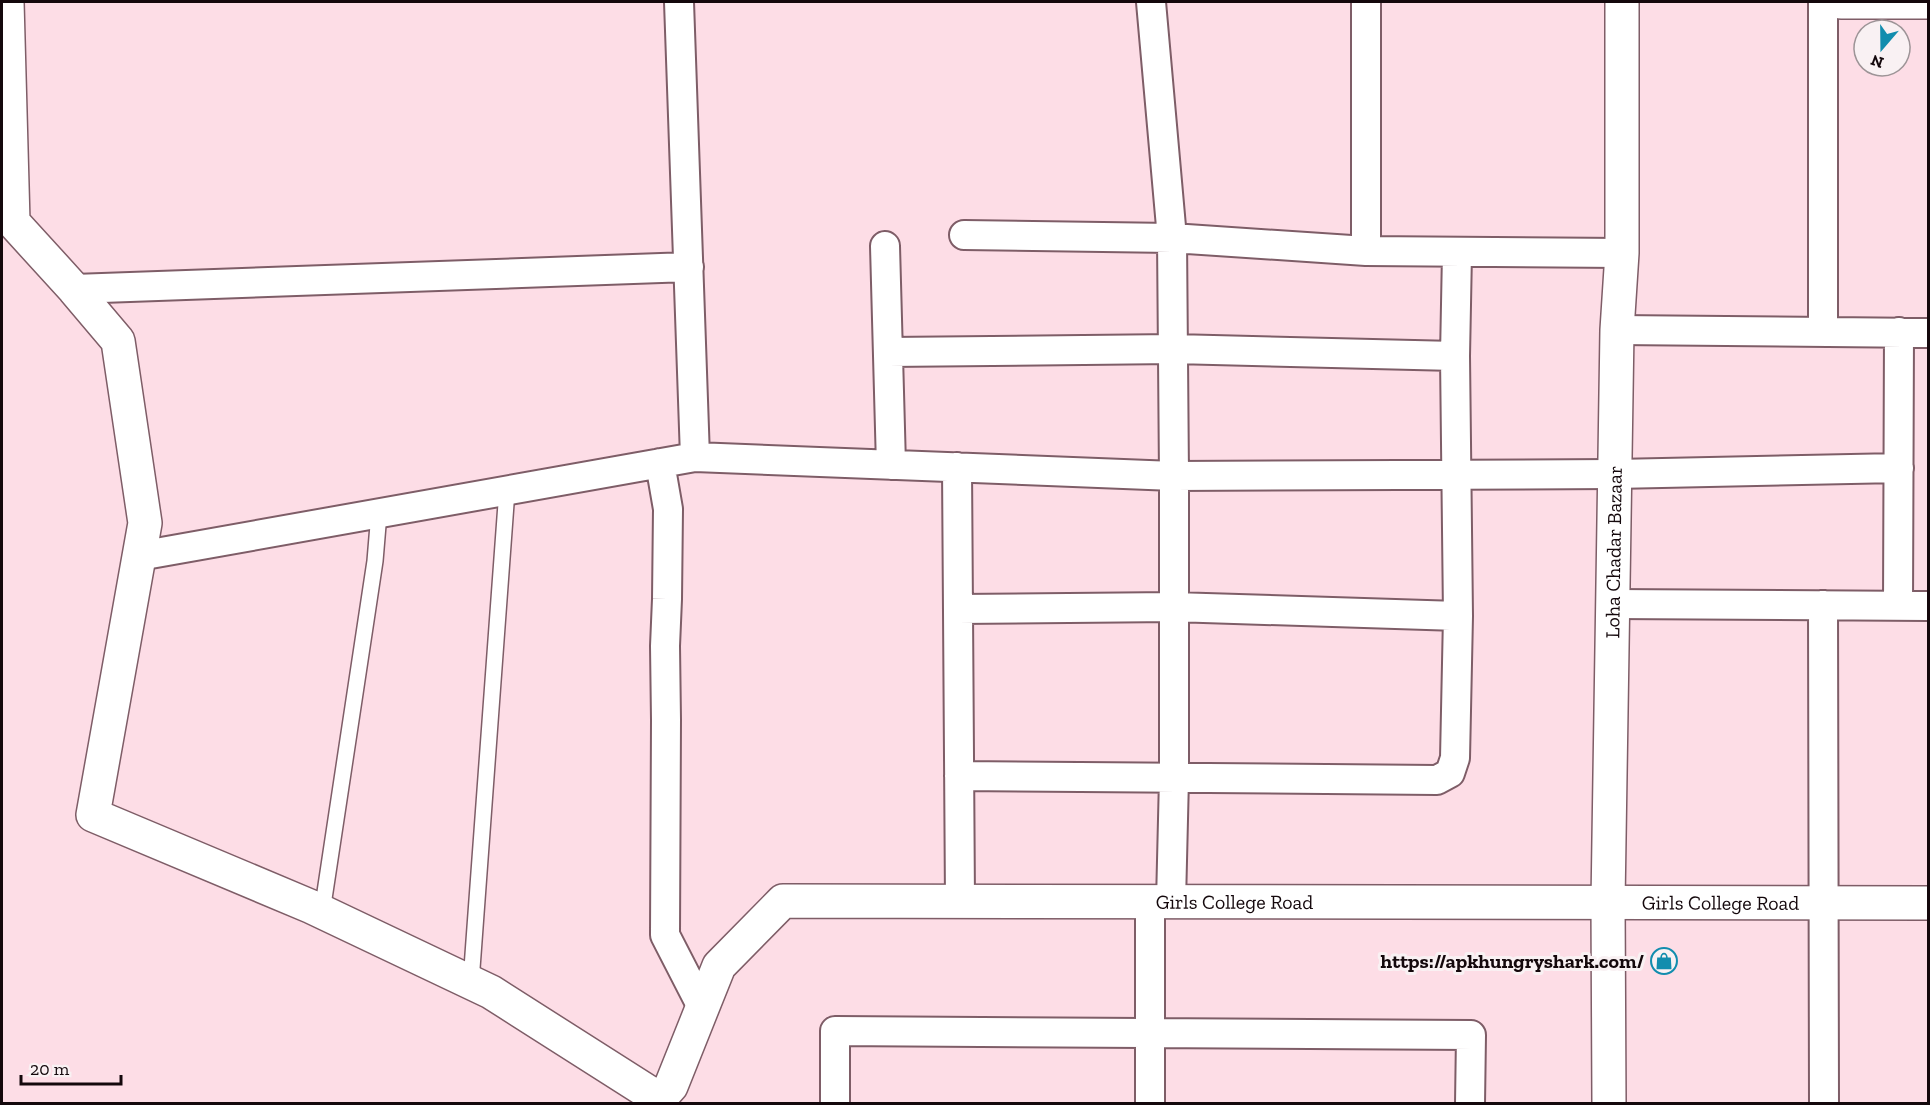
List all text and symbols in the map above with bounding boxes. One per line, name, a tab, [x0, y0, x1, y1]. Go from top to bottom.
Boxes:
north arrow	[1852, 18, 1912, 78]
text: N	[1868, 51, 1886, 73]
street label: Loha Chadar Bazaar	[1600, 466, 1627, 638]
street label: Girls College Road	[1156, 890, 1313, 914]
street label: Girls College Road	[1642, 890, 1799, 915]
shop icon: https://apkhungryshark.com/	[1649, 946, 1679, 976]
place label: https://apkhungryshark.com/	[1381, 949, 1644, 973]
scale bar	[21, 1048, 122, 1086]
text: 20 m	[30, 1058, 70, 1080]

